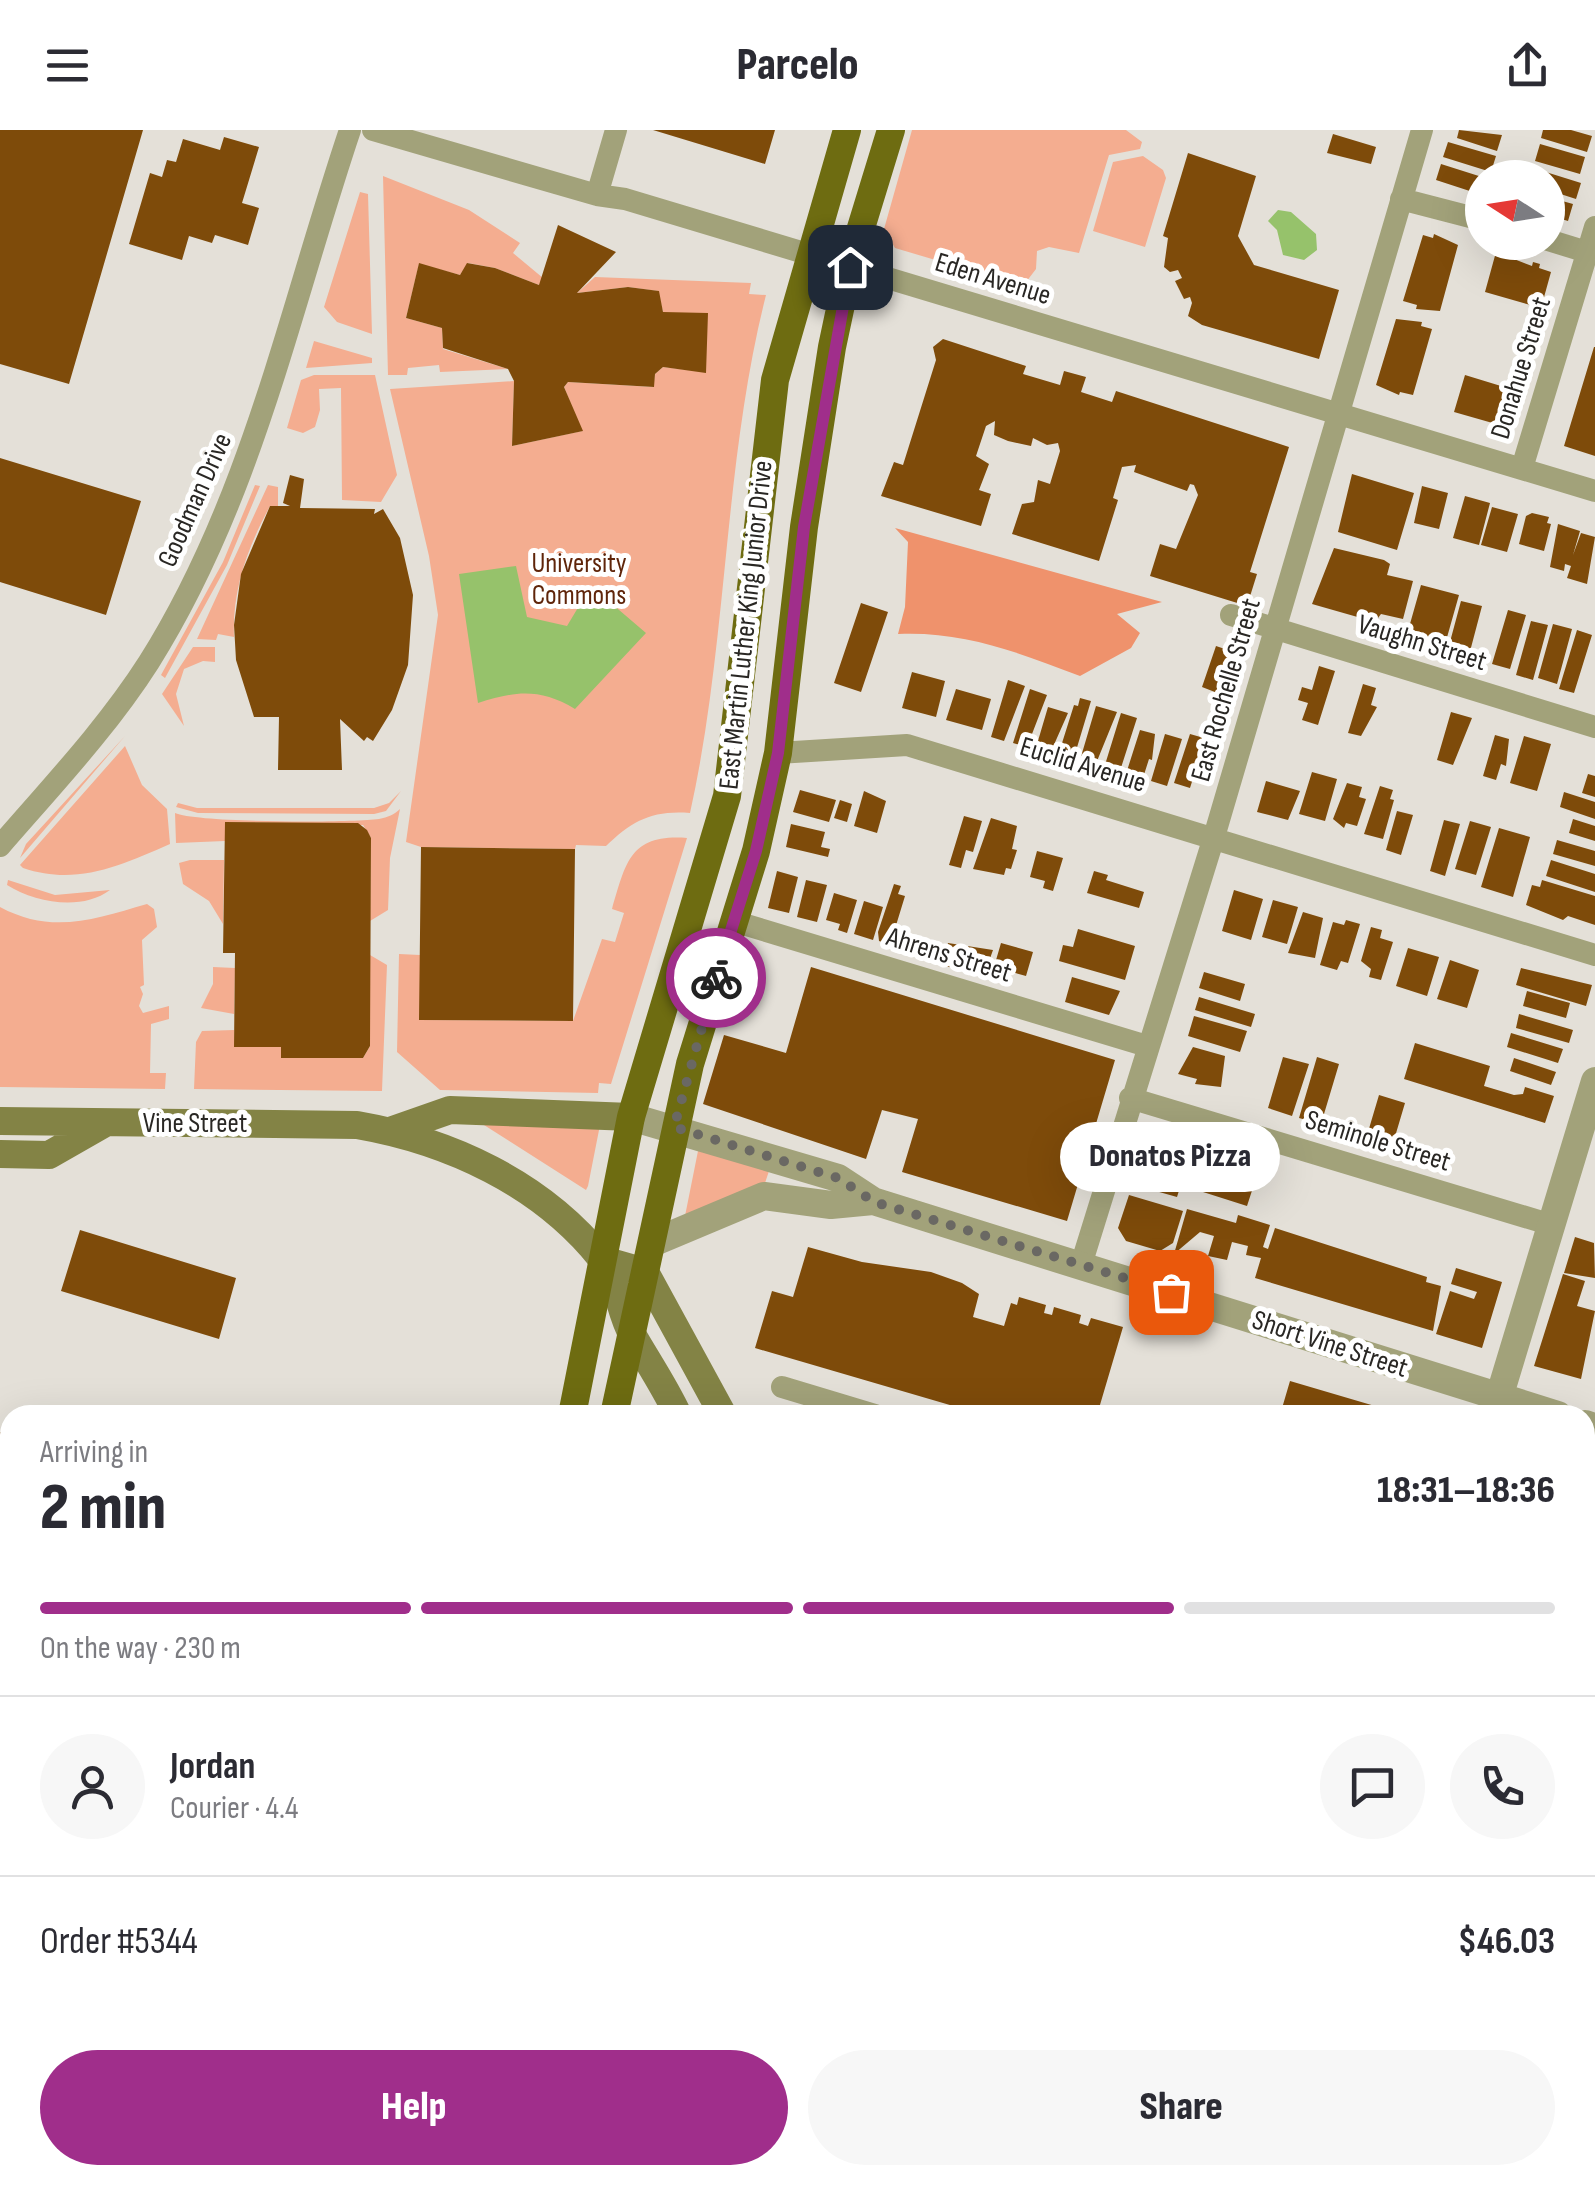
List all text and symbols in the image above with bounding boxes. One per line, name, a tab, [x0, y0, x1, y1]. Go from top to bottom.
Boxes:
icon: menu	[40, 38, 95, 93]
text: Parcelo	[737, 38, 858, 93]
icon: share	[1500, 38, 1555, 93]
north arrow	[1465, 160, 1565, 260]
map controls	[1465, 160, 1565, 260]
pin	[808, 225, 893, 310]
icon: home	[823, 240, 878, 295]
street label: Eden Avenue	[931, 246, 1055, 312]
street label: Donahue Street	[1484, 293, 1558, 443]
street label: Goodman Drive	[151, 428, 239, 572]
street label: East Martin Luther King Junior Drive	[712, 459, 780, 791]
park label: University Commons	[531, 547, 627, 612]
street label: East Rochelle Street	[1184, 595, 1268, 785]
street label: Vaughn Street	[1354, 608, 1490, 678]
street label: Euclid Avenue	[1016, 730, 1150, 800]
street label: Ahrens Street	[882, 920, 1015, 990]
courier	[666, 928, 766, 1028]
icon: bike	[689, 951, 744, 1006]
street label: Seminole Street	[1301, 1103, 1455, 1179]
street label: Vine Street	[143, 1107, 247, 1140]
callout: Donatos Pizza	[1061, 1122, 1281, 1192]
text: Donatos Pizza	[1089, 1137, 1251, 1176]
pin	[1129, 1250, 1214, 1335]
icon: bag	[1144, 1265, 1199, 1320]
street label: Short Vine Street	[1248, 1303, 1412, 1385]
text: Arriving in	[40, 1433, 148, 1472]
text: 18:31–18:36	[1377, 1468, 1555, 1513]
text: 2 min	[40, 1470, 166, 1548]
text: On the way · 230 m	[40, 1629, 241, 1668]
button: person	[40, 1734, 145, 1839]
button: chat	[1320, 1734, 1425, 1839]
button: phone	[1450, 1734, 1555, 1839]
text: Jordan	[170, 1744, 255, 1789]
text: Courier · 4.4	[170, 1789, 298, 1828]
text: Order #5344	[40, 1919, 198, 1964]
text: $46.03	[1458, 1919, 1555, 1964]
button: Help	[40, 2050, 788, 2165]
button: Share	[808, 2050, 1555, 2165]

